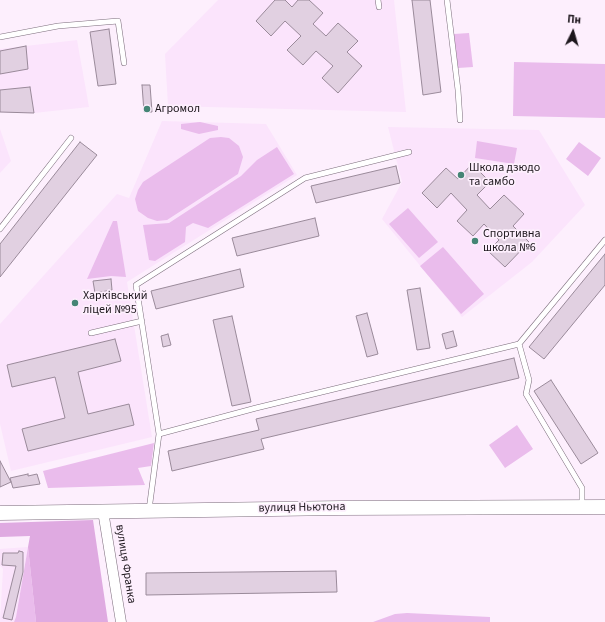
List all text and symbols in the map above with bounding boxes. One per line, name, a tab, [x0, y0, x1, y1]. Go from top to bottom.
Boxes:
text: Пн	[567, 11, 582, 28]
north arrow	[553, 12, 593, 52]
place label: Агромол	[155, 102, 200, 116]
marker: Агромол	[142, 104, 152, 114]
place label: Школа дзюдо та самбо	[469, 161, 540, 189]
marker: Школа дзюдо та самбо	[456, 170, 466, 180]
place label: Спортивна школа №6	[483, 227, 541, 255]
marker: Спортивна школа №6	[470, 236, 480, 246]
place label: Харківський ліцей №95	[83, 289, 148, 317]
marker: Харківський ліцей №95	[70, 298, 80, 308]
street label: вулиця Ньютона	[258, 500, 346, 516]
street label: вулиця Франка	[112, 523, 138, 605]

